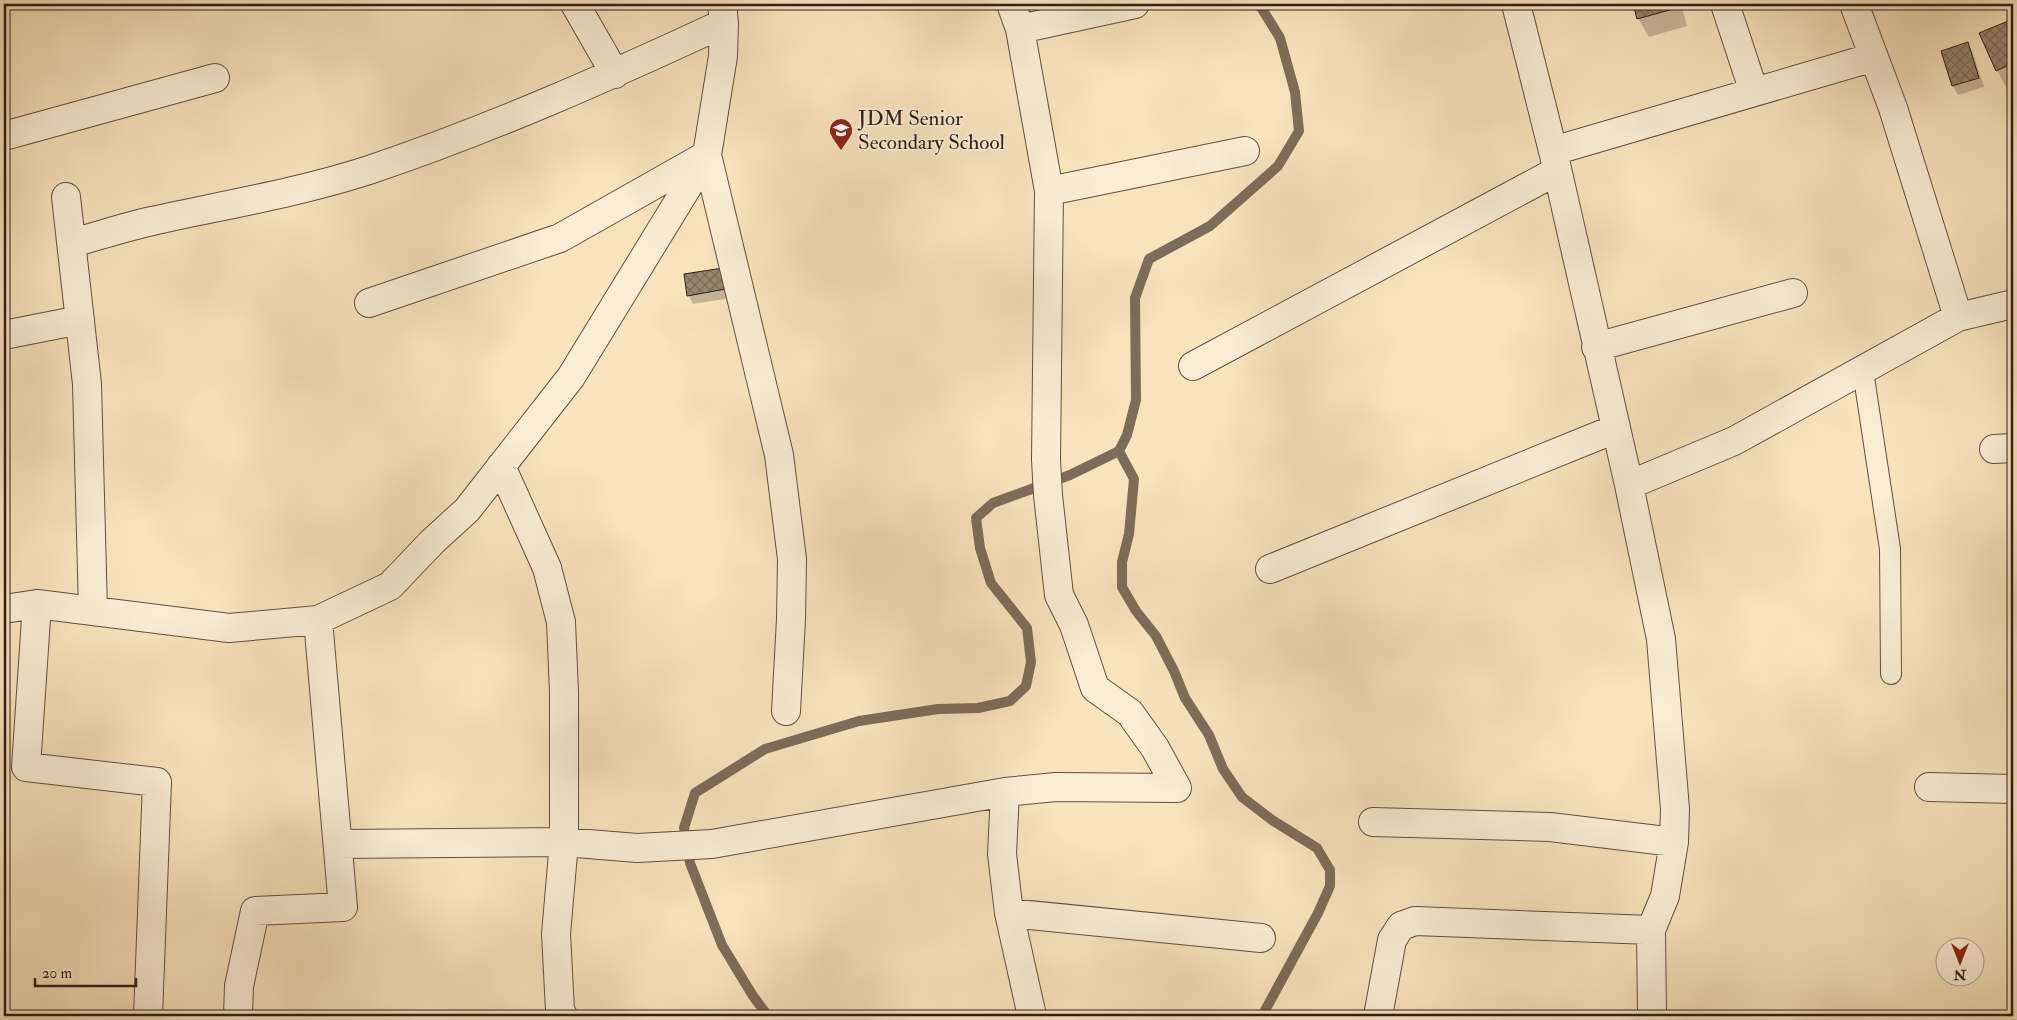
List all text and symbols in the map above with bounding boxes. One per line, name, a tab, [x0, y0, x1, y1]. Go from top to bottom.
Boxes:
place label: JDM Senior Secondary School	[857, 105, 1005, 156]
school or university icon: JDM Senior Secondary School	[828, 117, 854, 151]
north arrow	[1934, 938, 1984, 988]
scale bar	[35, 955, 136, 987]
text: 20 m	[42, 964, 72, 983]
text: N	[1953, 966, 1967, 983]

